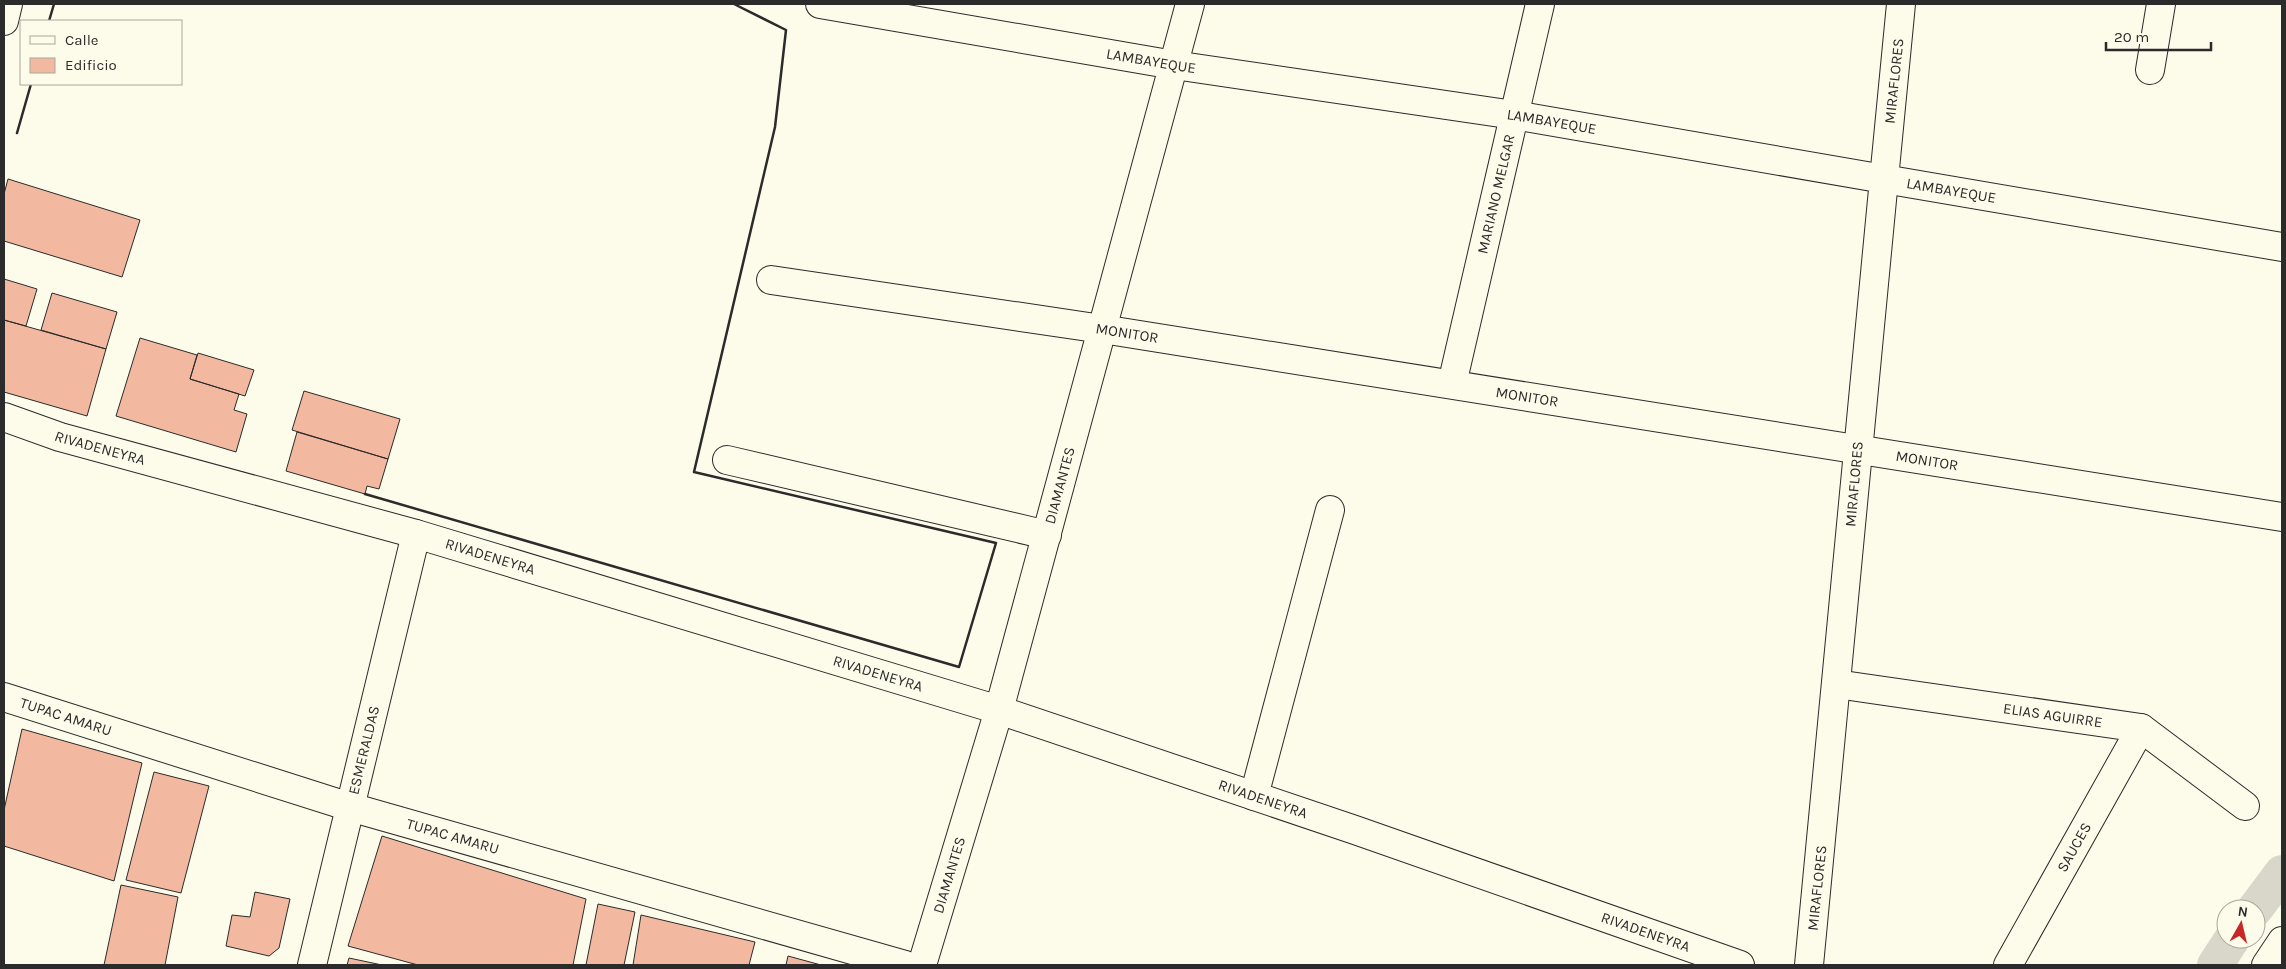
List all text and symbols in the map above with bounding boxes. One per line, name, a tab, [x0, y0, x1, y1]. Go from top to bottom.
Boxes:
legend	[20, 20, 182, 85]
scale bar	[2106, 20, 2211, 52]
text: 20 m	[2114, 28, 2149, 46]
text: Calle	[65, 31, 99, 49]
street label: MIRAFLORES	[1881, 37, 1907, 125]
street label: LAMBAYEQUE	[1105, 44, 1197, 77]
text: Edificio	[65, 56, 117, 74]
street label: LAMBAYEQUE	[1506, 105, 1598, 138]
street label: MARIANO MELGAR	[1473, 132, 1519, 256]
street label: LAMBAYEQUE	[1905, 174, 1997, 207]
street label: MONITOR	[1094, 319, 1160, 347]
street label: MONITOR	[1494, 383, 1560, 411]
street label: RIVADENEYRA	[52, 427, 148, 469]
street label: MIRAFLORES	[1841, 440, 1867, 528]
street label: DIAMANTES	[1041, 445, 1079, 526]
street label: MONITOR	[1894, 447, 1960, 474]
street label: RIVADENEYRA	[443, 534, 538, 579]
street label: RIVADENEYRA	[831, 651, 925, 696]
street label: TUPAC AMARU	[18, 694, 114, 740]
street label: ELIAS AGUIRRE	[2002, 699, 2104, 731]
street label: ESMERALDAS	[344, 704, 383, 797]
street label: RIVADENEYRA	[1216, 776, 1310, 822]
street label: TUPAC AMARU	[405, 815, 501, 858]
street label: SAUCES	[2053, 819, 2095, 875]
street label: DIAMANTES	[929, 834, 969, 916]
street label: MIRAFLORES	[1804, 844, 1830, 932]
north arrow	[2216, 899, 2266, 949]
text: N	[2237, 903, 2249, 921]
street label: RIVADENEYRA	[1599, 908, 1693, 956]

